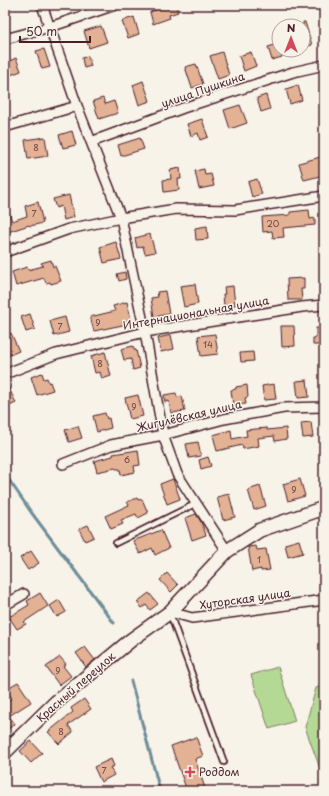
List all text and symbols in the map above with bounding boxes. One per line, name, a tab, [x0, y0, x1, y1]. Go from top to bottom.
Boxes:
scale bar	[20, 18, 90, 44]
north arrow	[271, 18, 311, 58]
text: N	[287, 19, 296, 36]
text: 50 m	[26, 22, 57, 40]
street label: улица Пушкина	[159, 67, 247, 112]
house number: 8	[33, 140, 39, 154]
house number: 7	[31, 206, 37, 220]
house number: 20	[267, 216, 280, 230]
street label: Интернациональная улица	[122, 291, 270, 334]
house number: 9	[95, 315, 101, 329]
house number: 7	[57, 319, 63, 333]
house number: 14	[203, 337, 213, 351]
house number: 8	[97, 356, 103, 370]
street label: Жигулёвская улица	[133, 395, 243, 436]
house number: 9	[131, 399, 137, 413]
house number: 6	[124, 452, 130, 466]
house number: 9	[291, 482, 297, 496]
house number: 1	[257, 552, 261, 566]
street label: Хуторская улица	[198, 584, 292, 613]
street label: Красный переулок	[33, 647, 119, 726]
house number: 9	[55, 663, 61, 677]
house number: 8	[58, 724, 64, 738]
house number: 7	[101, 763, 107, 777]
place label: Роддом	[199, 763, 240, 780]
marker: Роддом	[184, 766, 196, 778]

